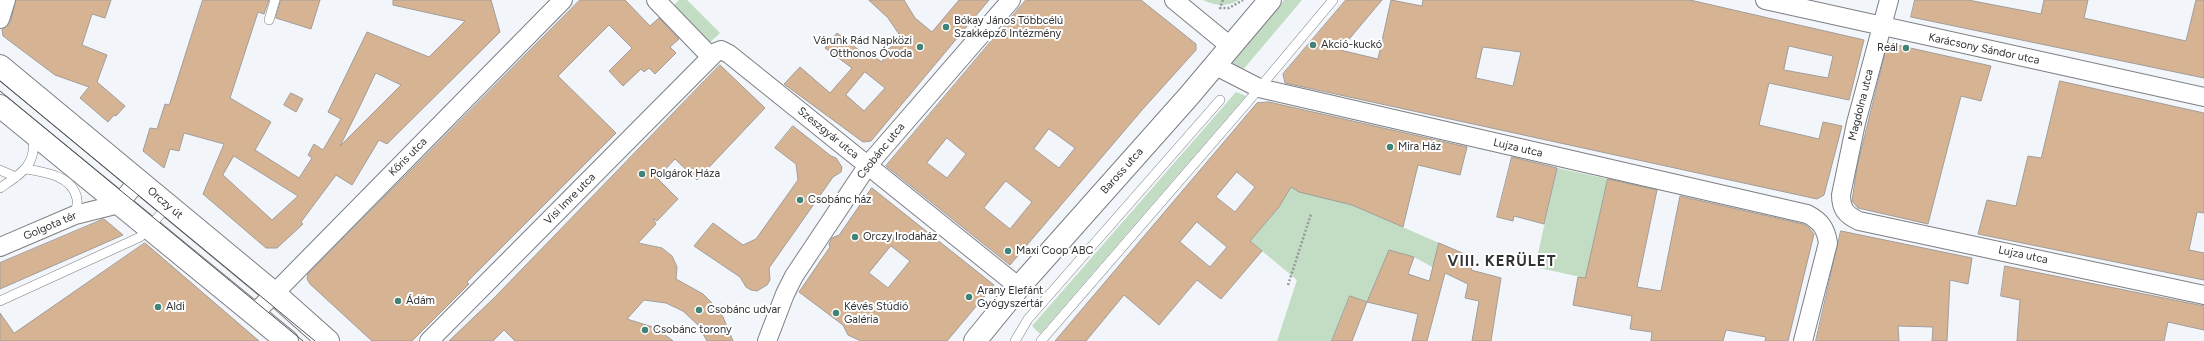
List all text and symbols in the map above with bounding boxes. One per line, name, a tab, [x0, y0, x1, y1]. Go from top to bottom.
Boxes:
place label: Bókay János Többcélú Szakképző Intézmény	[954, 14, 1063, 40]
marker: Bókay János Többcélú Szakképző Intézmény	[941, 22, 951, 32]
street label: Karácsony Sándor utca	[1927, 31, 2041, 67]
place label: Várunk Rád Napközi Otthonos Óvoda	[813, 34, 912, 60]
place label: Akció-kuckó	[1321, 38, 1382, 52]
marker: Akció-kuckó	[1308, 40, 1318, 50]
place label: Reál	[1877, 41, 1898, 55]
marker: Várunk Rád Napközi Otthonos Óvoda	[915, 42, 925, 52]
marker: Reál	[1901, 43, 1911, 53]
street label: Magdolna utca	[1846, 68, 1876, 142]
street label: Szeszgyár utca	[795, 104, 861, 162]
street label: Csobánc utca	[854, 120, 908, 182]
street label: Kőris utca	[386, 135, 430, 179]
street label: Lujza utca	[1492, 136, 1544, 160]
place label: Mira Ház	[1398, 140, 1441, 154]
marker: Mira Ház	[1385, 142, 1395, 152]
street label: Baross utca	[1098, 145, 1146, 197]
place label: Polgárok Háza	[650, 167, 720, 181]
marker: Polgárok Háza	[637, 169, 647, 179]
street label: Visi Imre utca	[542, 171, 598, 227]
street label: Orczy út	[145, 184, 185, 222]
place label: Csobánc ház	[808, 193, 871, 207]
marker: Csobánc ház	[795, 195, 805, 205]
street label: Golgota tér	[21, 209, 79, 243]
place label: Orczy Irodaház	[863, 230, 937, 244]
marker: Orczy Irodaház	[850, 232, 860, 242]
street label: Lujza utca	[1997, 243, 2049, 267]
place label: Maxi Coop ABC	[1016, 244, 1093, 258]
marker: Maxi Coop ABC	[1003, 246, 1013, 256]
district label: VIII. KERÜLET	[1448, 253, 1556, 271]
place label: Arany Elefánt Gyógyszertár	[977, 284, 1043, 310]
marker: Arany Elefánt Gyógyszertár	[964, 292, 974, 302]
place label: Ádám	[406, 294, 435, 308]
marker: Ádám	[393, 296, 403, 306]
place label: Aldi	[166, 300, 185, 314]
place label: Kévés Stúdió Galéria	[844, 300, 908, 326]
marker: Aldi	[153, 302, 163, 312]
place label: Csobánc udvar	[707, 303, 781, 317]
marker: Csobánc udvar	[694, 305, 704, 315]
marker: Kévés Stúdió Galéria	[831, 308, 841, 318]
place label: Csobánc torony	[653, 323, 732, 337]
marker: Csobánc torony	[640, 325, 650, 335]

